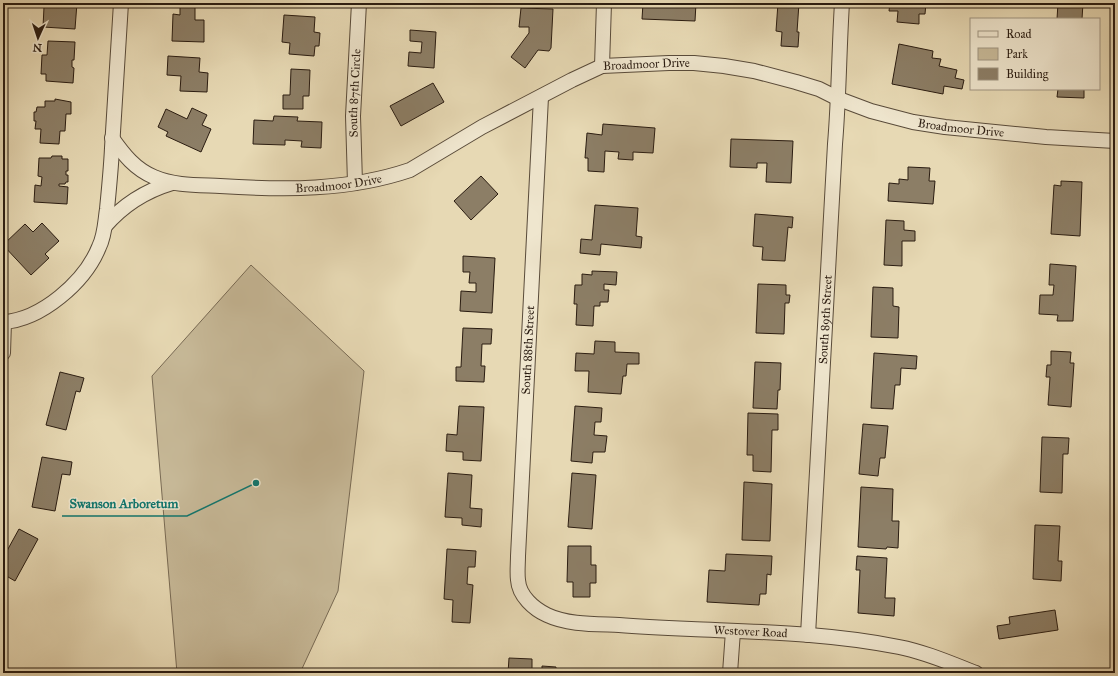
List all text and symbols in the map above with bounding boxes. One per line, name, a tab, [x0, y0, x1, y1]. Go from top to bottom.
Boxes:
north arrow	[18, 18, 58, 58]
legend	[970, 18, 1100, 90]
text: Road	[1006, 27, 1032, 41]
text: N	[32, 41, 43, 54]
text: Park	[1006, 47, 1028, 61]
street label: South 87th Circle	[346, 48, 364, 137]
street label: Broadmoor Drive	[603, 56, 690, 73]
text: Building	[1006, 67, 1049, 82]
street label: Broadmoor Drive	[917, 116, 1005, 140]
street label: Broadmoor Drive	[295, 171, 383, 195]
street label: South 89th Street	[816, 274, 835, 364]
street label: South 88th Street	[519, 304, 537, 395]
callout: Swanson Arboretum	[62, 491, 187, 516]
text: Swanson Arboretum	[70, 496, 178, 512]
street label: Westover Road	[713, 623, 788, 640]

